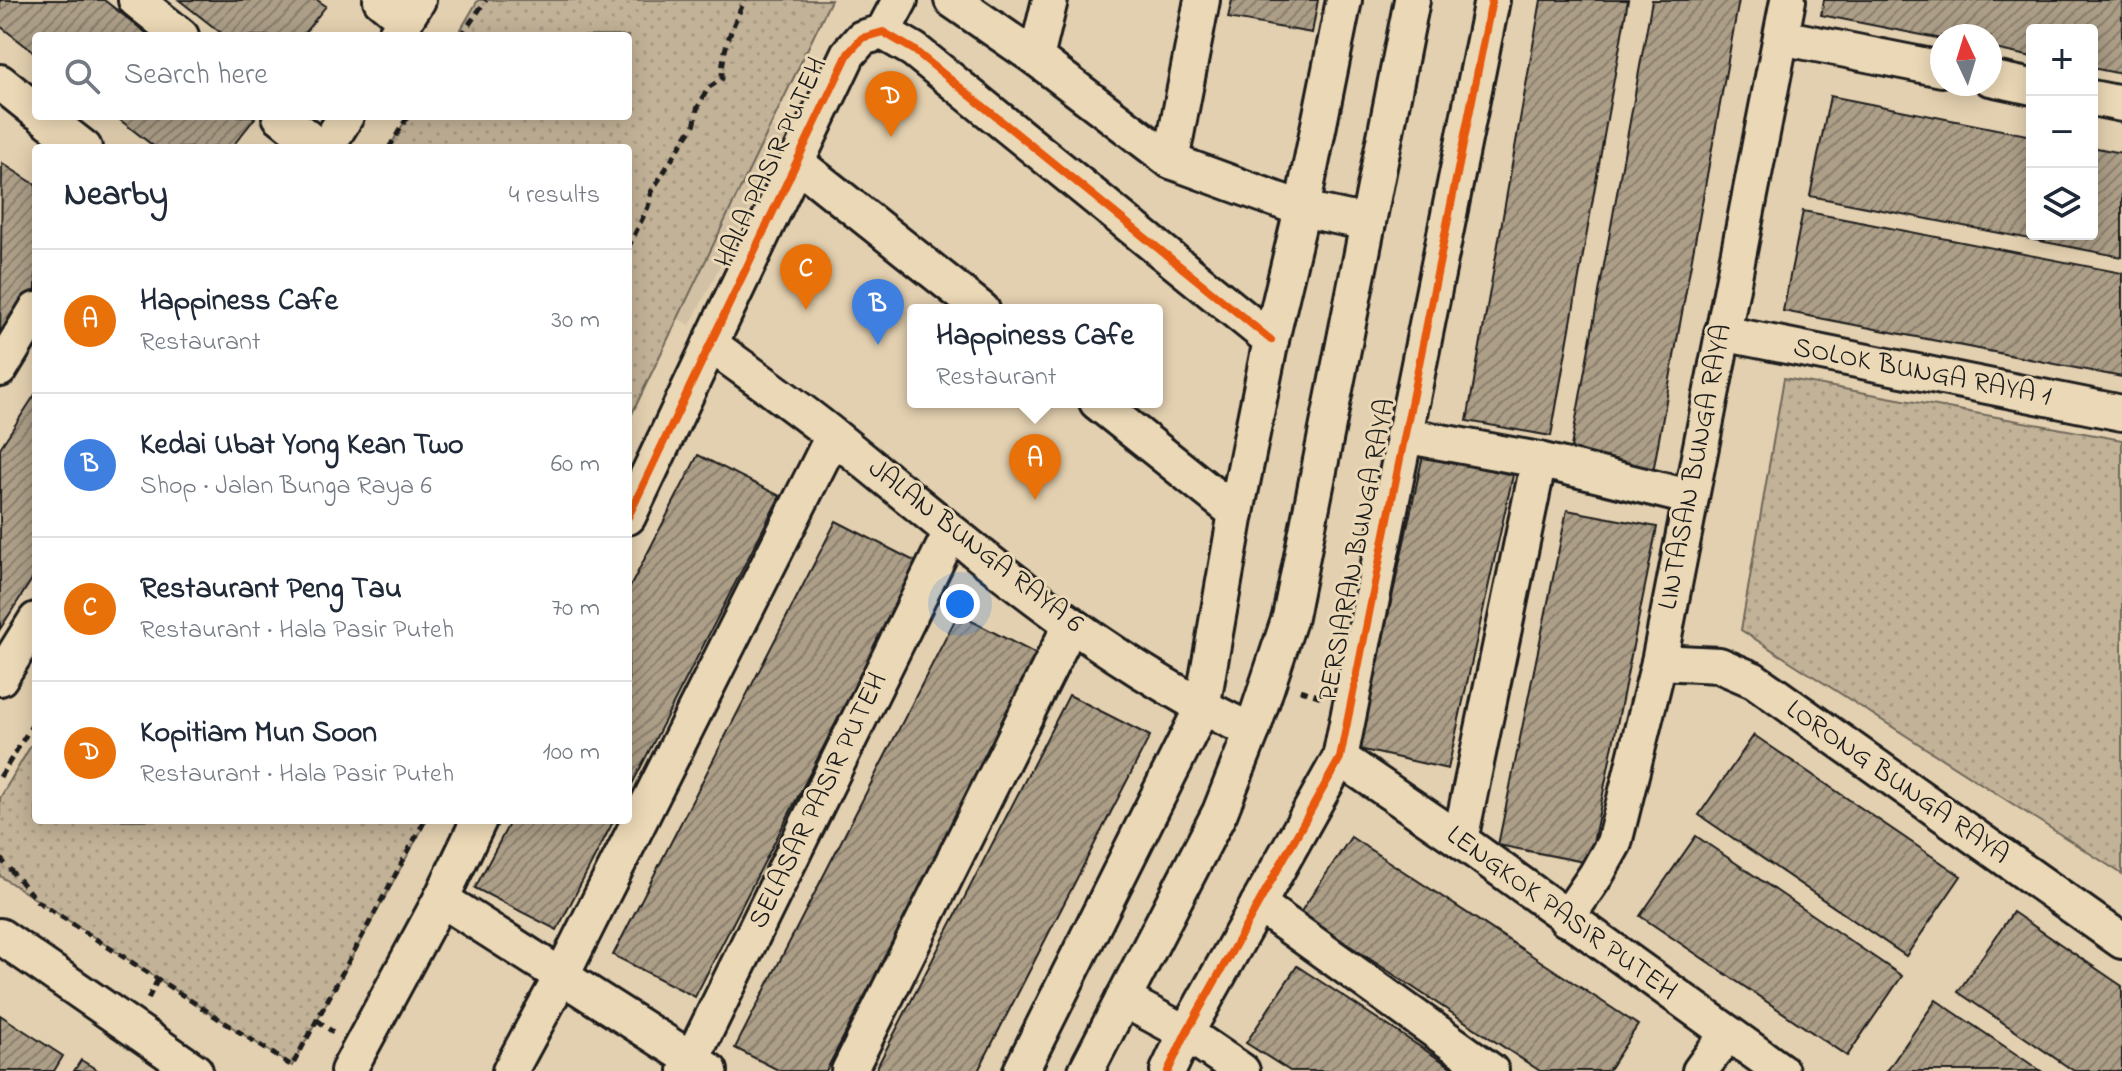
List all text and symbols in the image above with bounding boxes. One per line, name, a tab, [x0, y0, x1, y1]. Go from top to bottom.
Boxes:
north arrow	[1930, 24, 2002, 96]
map controls	[2026, 24, 2098, 240]
button: +	[2026, 24, 2098, 96]
search box	[32, 32, 632, 120]
street label: HALA PASIR PUTEH	[705, 51, 839, 275]
icon: search	[60, 54, 104, 98]
text: Search here	[124, 54, 268, 98]
pin: D	[865, 71, 917, 137]
button: −	[2026, 96, 2098, 168]
button: layers	[2026, 168, 2098, 240]
text: Nearby	[64, 171, 168, 221]
text: 4 results	[509, 177, 600, 215]
pin: C	[780, 244, 832, 310]
pin: B	[852, 279, 904, 345]
text: Happiness Cafe	[140, 280, 338, 324]
text: A	[82, 302, 98, 340]
text: 30 m	[551, 302, 600, 340]
popup	[907, 304, 1163, 408]
text: Happiness Cafe	[936, 315, 1134, 359]
street label: LINTASAN BUNGA RAYA	[1648, 321, 1744, 613]
text: Restaurant	[140, 324, 260, 362]
street label: SOLOK BUNGA RAYA 1	[1790, 328, 2054, 418]
text: Restaurant	[936, 359, 1056, 397]
street label: PERSIARAN BUNGA RAYA	[1309, 395, 1407, 705]
text: Kedai Ubat Yong Kean Two	[140, 424, 464, 468]
pin: A	[1009, 434, 1061, 500]
text: B	[81, 446, 99, 484]
text: 60 m	[551, 446, 600, 484]
street label: JALAN BUNGA RAYA 6	[861, 453, 1089, 641]
text: Shop · Jalan Bunga Raya 6	[140, 468, 432, 506]
text: Restaurant Peng Tau	[140, 568, 402, 612]
your location	[940, 584, 980, 624]
text: C	[83, 590, 97, 628]
text: 70 m	[551, 590, 600, 628]
text: Restaurant · Hala Pasir Puteh	[140, 612, 454, 650]
street label: SELASAR PASIR PUTEH	[739, 666, 899, 936]
street label: LORONG BUNGA RAYA	[1777, 690, 2017, 876]
text: Kopitiam Mun Soon	[140, 712, 377, 756]
text: D	[80, 734, 100, 772]
text: 100 m	[543, 734, 600, 772]
text: Restaurant · Hala Pasir Puteh	[140, 756, 454, 794]
street label: LENGKOK PASIR PUTEH	[1437, 816, 1685, 1012]

